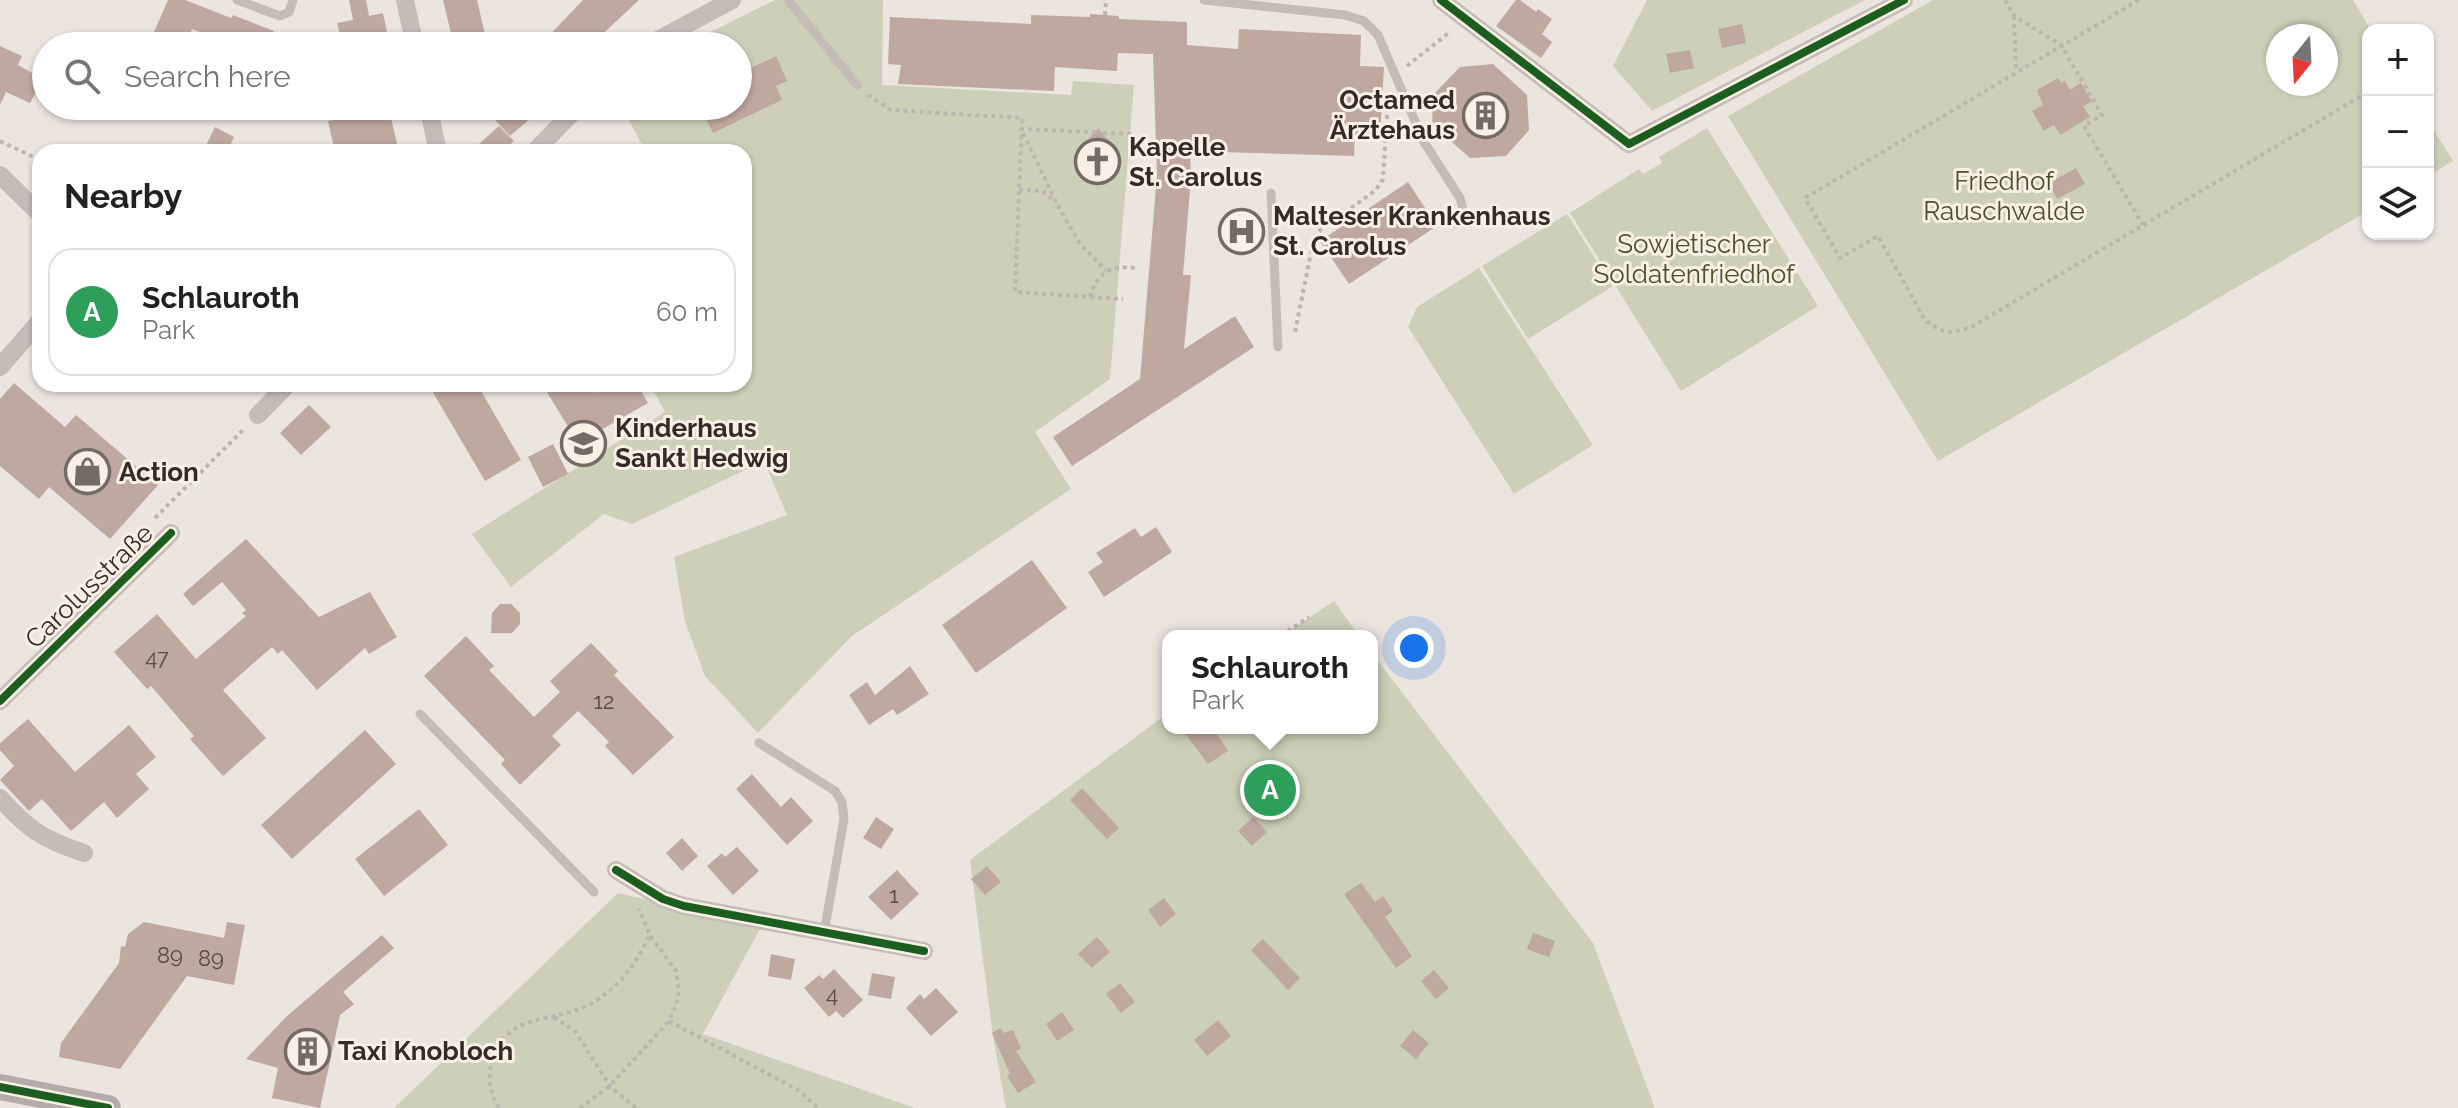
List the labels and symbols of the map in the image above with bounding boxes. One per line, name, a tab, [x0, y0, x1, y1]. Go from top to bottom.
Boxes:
north arrow	[2266, 24, 2338, 96]
place label: Octamed Ärztehaus	[1330, 85, 1455, 145]
building icon: Octamed Ärztehaus	[1462, 91, 1510, 139]
place label: Kapelle St. Carolus	[1129, 132, 1262, 192]
church icon: Kapelle St. Carolus	[1074, 138, 1122, 186]
park label: Friedhof Rauschwalde	[1923, 166, 2085, 226]
place label: Malteser Krankenhaus St. Carolus	[1273, 201, 1551, 261]
hospital icon: Malteser Krankenhaus St. Carolus	[1218, 207, 1266, 255]
park label: Sowjetischer Soldatenfriedhof	[1593, 229, 1796, 289]
place label: Kinderhaus Sankt Hedwig	[615, 413, 789, 473]
school or university icon: Kinderhaus Sankt Hedwig	[560, 419, 608, 467]
shop icon: Action	[64, 448, 112, 496]
place label: Action	[119, 457, 199, 487]
street label: Carolusstraße	[19, 518, 159, 654]
your location	[1394, 628, 1434, 668]
house number: 47	[145, 644, 169, 670]
house number: 12	[594, 688, 614, 714]
pin: A	[1244, 760, 1296, 820]
house number: 1	[889, 882, 899, 908]
house number: 89	[157, 942, 183, 968]
house number: 89	[198, 945, 224, 971]
house number: 4	[826, 981, 838, 1007]
building icon: Taxi Knobloch	[283, 1027, 331, 1075]
place label: Taxi Knobloch	[338, 1036, 513, 1066]

